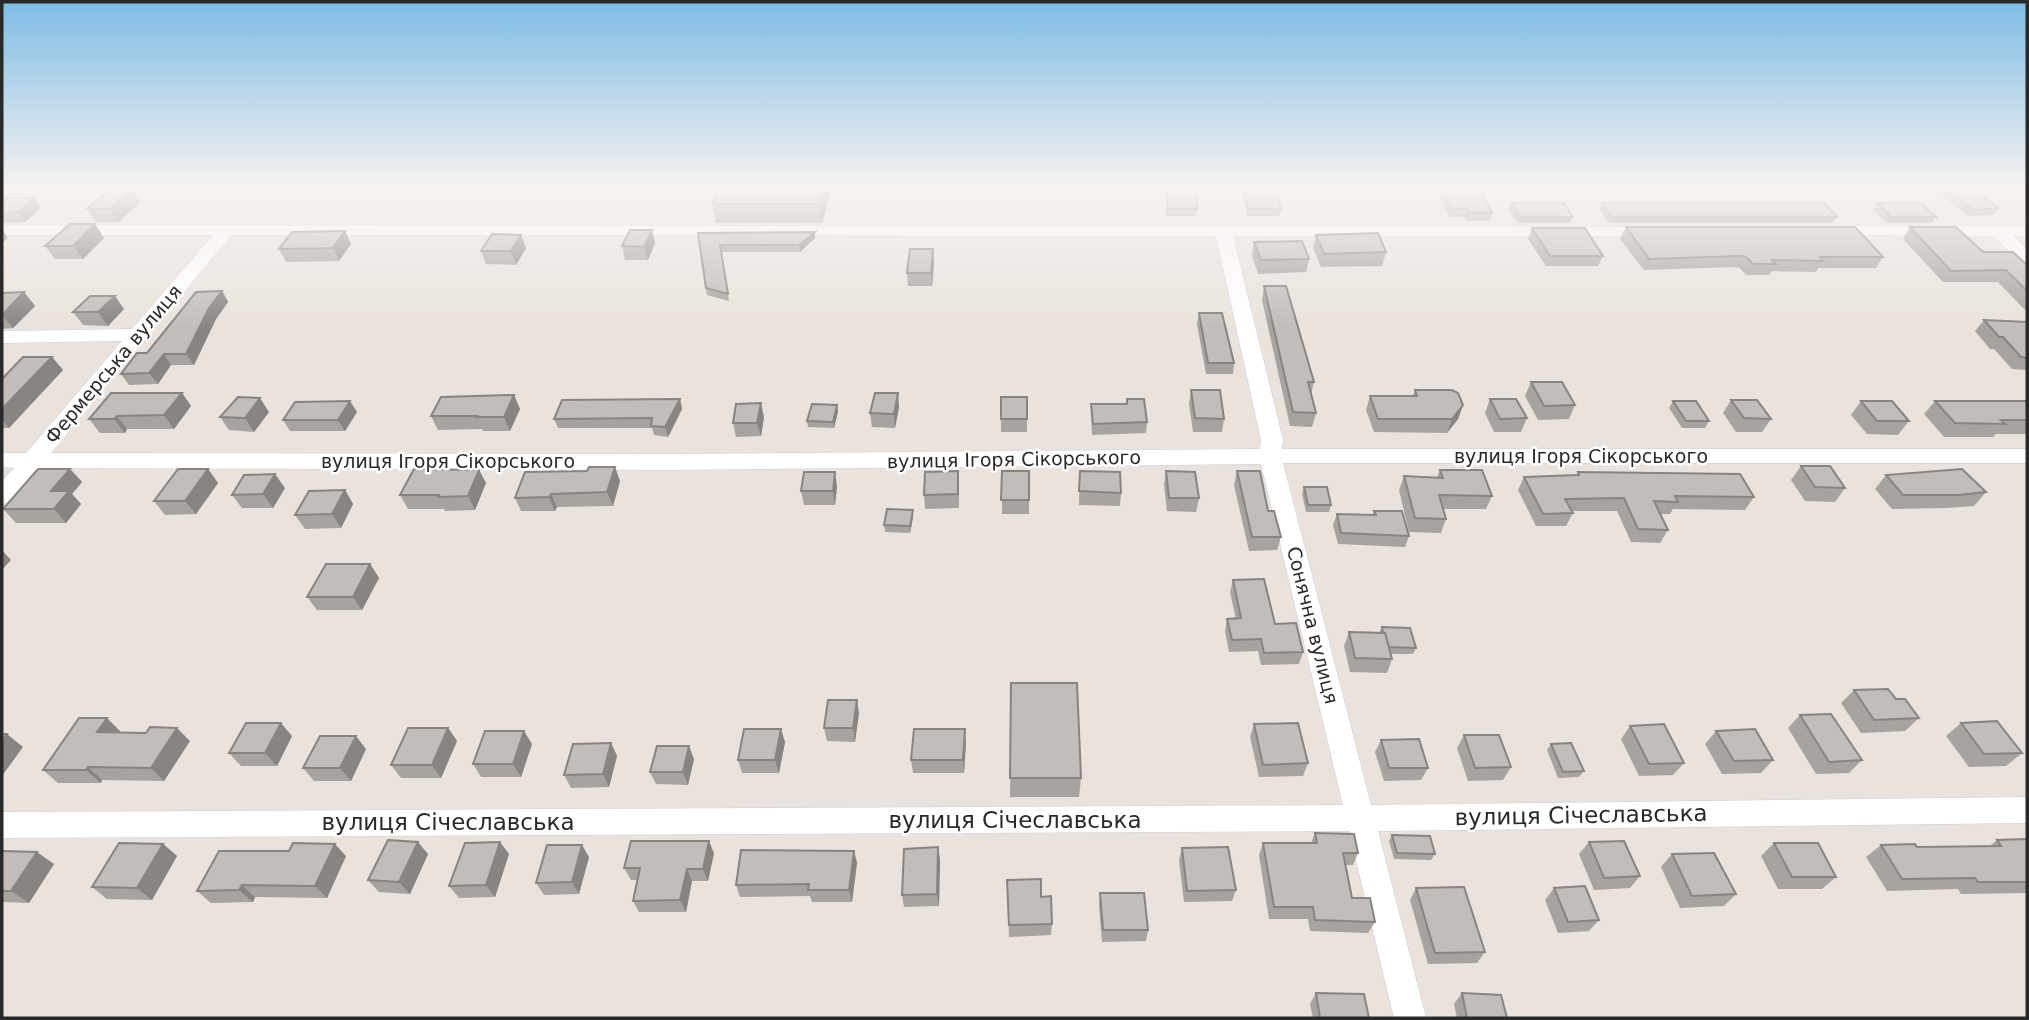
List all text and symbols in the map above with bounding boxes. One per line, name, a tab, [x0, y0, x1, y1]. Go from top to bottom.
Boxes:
street label: Фермерська вулиця	[40, 280, 186, 448]
street label: вулиця Ігоря Сікорського	[1454, 445, 1708, 467]
street label: вулиця Ігоря Сікорського	[887, 446, 1141, 472]
street label: вулиця Ігоря Сікорського	[321, 450, 575, 472]
street label: Сонячна вулиця	[1283, 544, 1343, 706]
street label: вулиця Січеславська	[1454, 800, 1708, 830]
street label: вулиця Січеславська	[889, 807, 1142, 833]
street label: вулиця Січеславська	[322, 809, 575, 835]

